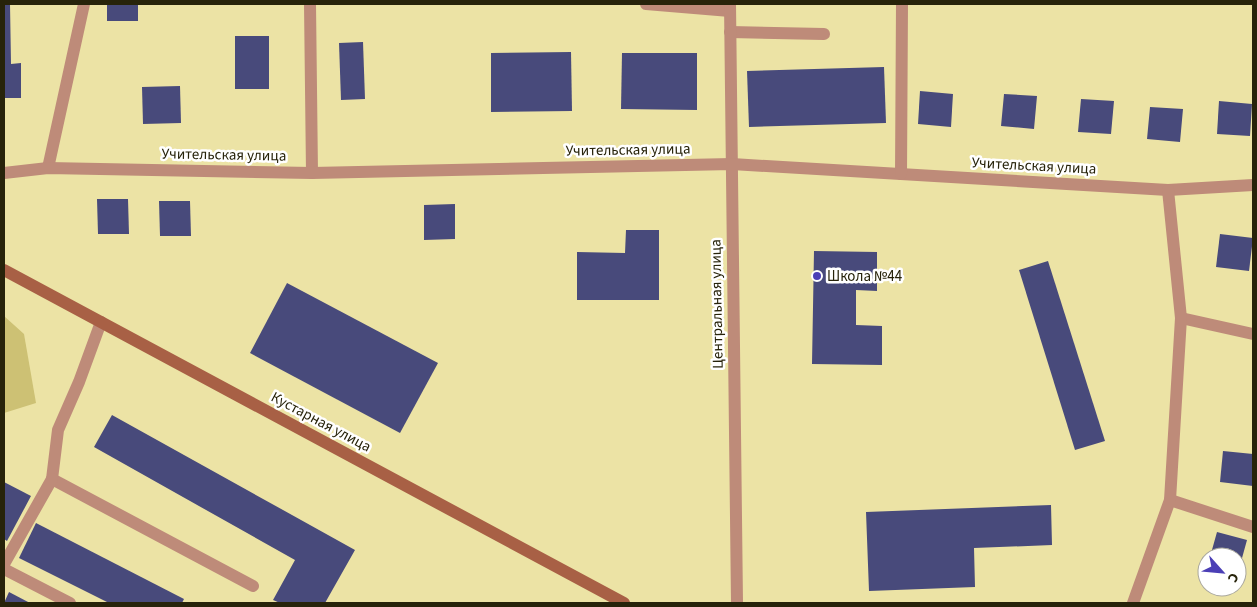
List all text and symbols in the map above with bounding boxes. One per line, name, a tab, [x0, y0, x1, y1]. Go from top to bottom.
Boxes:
street label: Учительская улица	[565, 138, 691, 162]
street label: Учительская улица	[161, 143, 287, 167]
street label: Учительская улица	[971, 152, 1097, 180]
street label: Центральная улица	[705, 239, 729, 369]
place label: Школа №44	[827, 266, 903, 287]
marker: Школа №44	[811, 270, 823, 282]
street label: Кустарная улица	[267, 387, 375, 457]
north arrow	[1197, 547, 1247, 597]
text: С	[1222, 569, 1243, 586]

